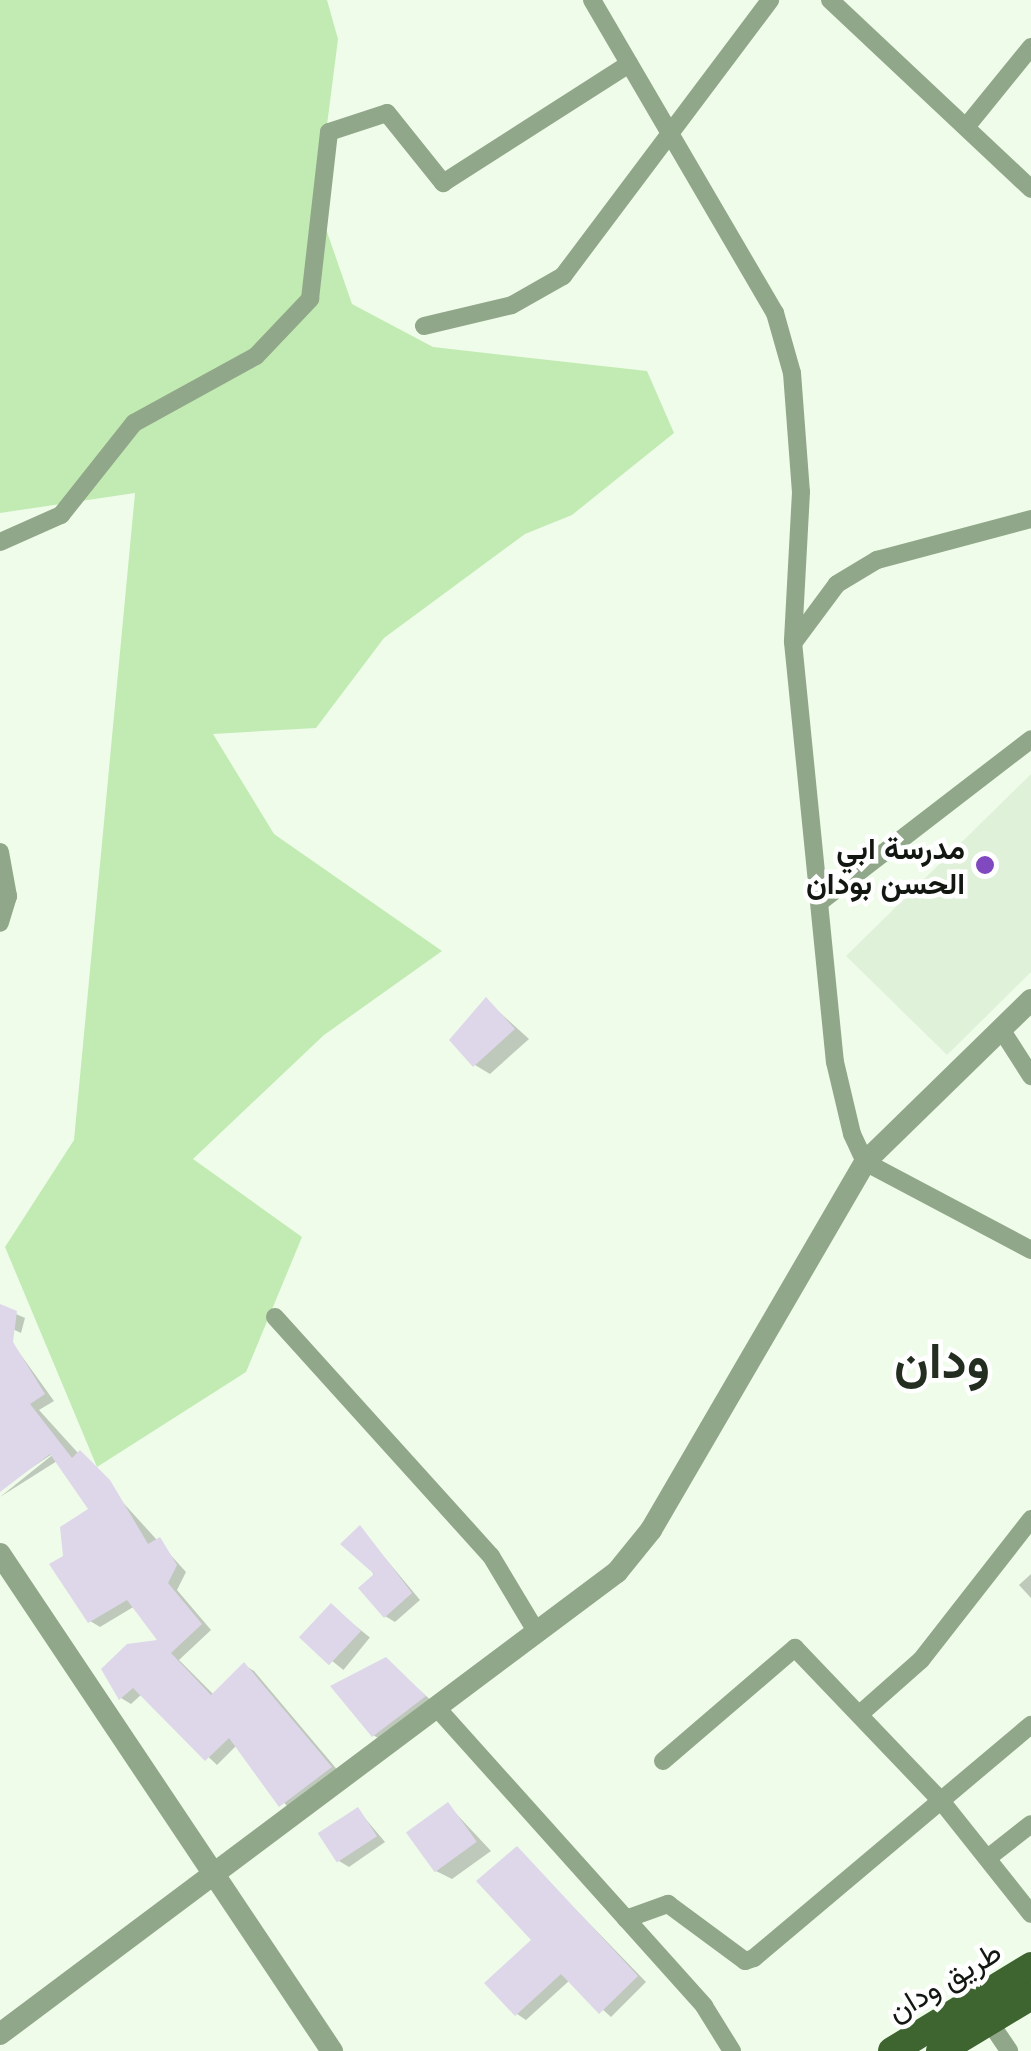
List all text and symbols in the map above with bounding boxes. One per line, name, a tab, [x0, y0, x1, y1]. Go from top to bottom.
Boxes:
place label: مدرسة ابي الحسن بودان	[806, 830, 965, 900]
marker: مدرسة ابي الحسن بودان	[974, 854, 996, 876]
district label: ودان	[894, 1330, 990, 1390]
street label: طريق ودان	[881, 1933, 1007, 2029]

